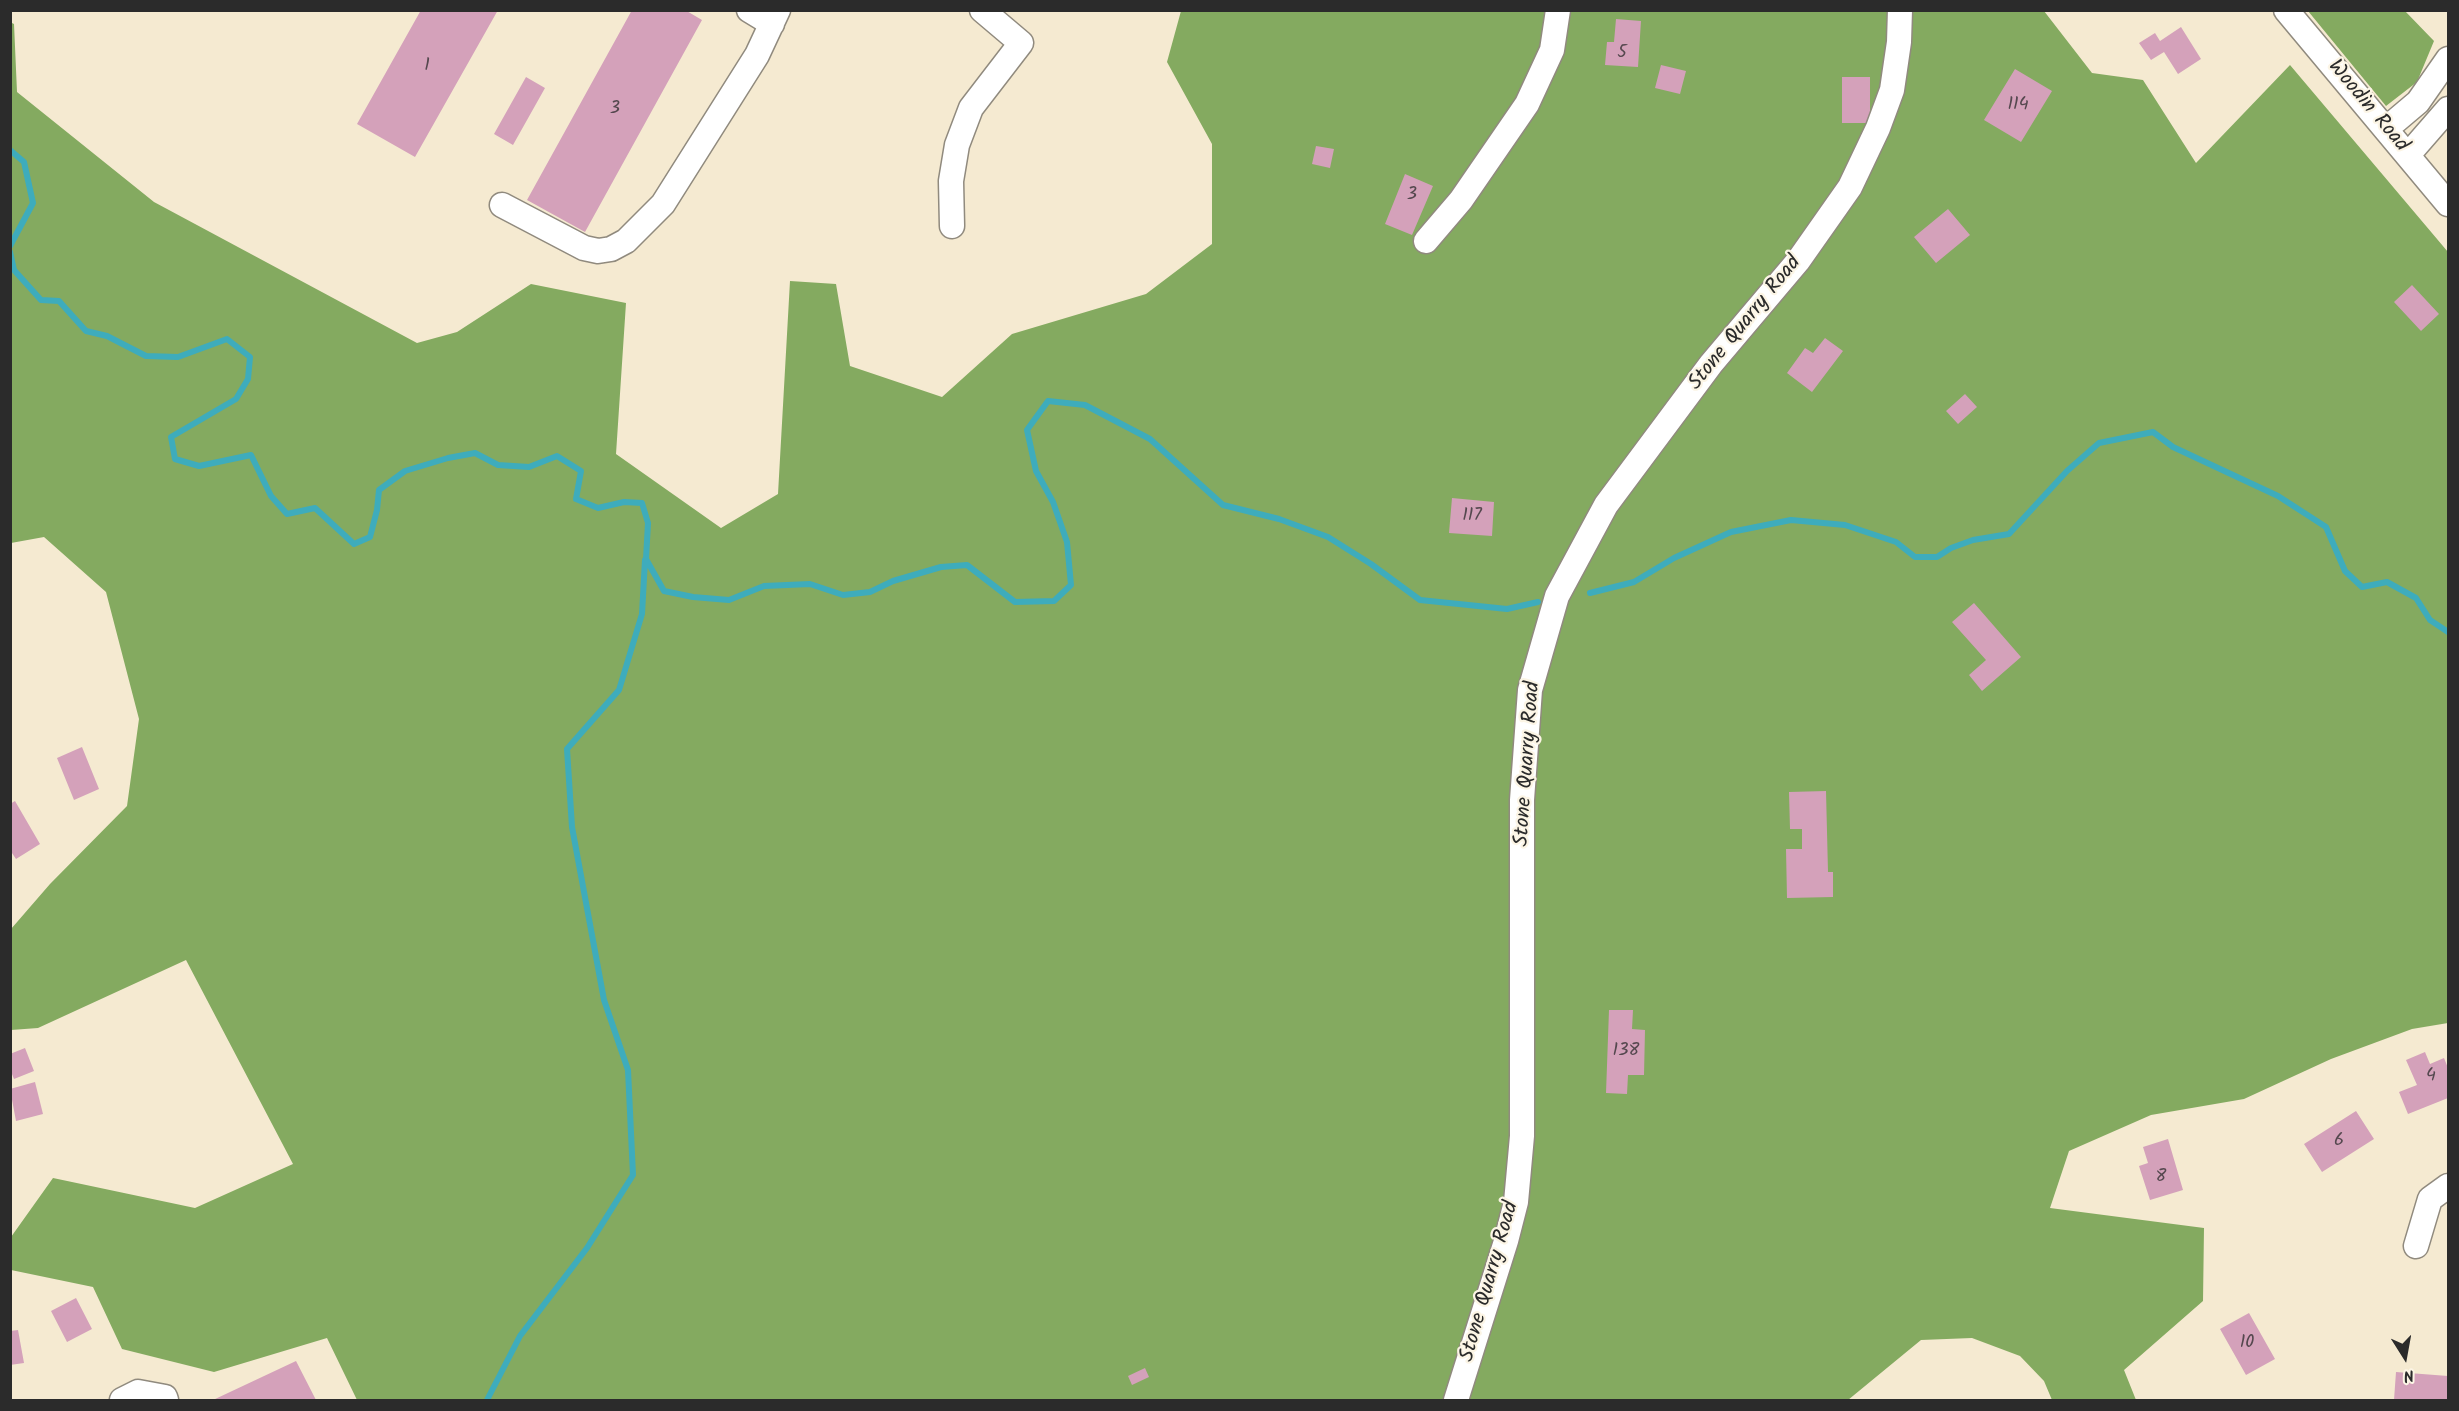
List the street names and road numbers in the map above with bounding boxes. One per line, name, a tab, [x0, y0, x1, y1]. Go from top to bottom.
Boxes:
street label: Woodin Road	[2321, 56, 2413, 158]
street label: Stone Quarry Road	[1684, 252, 1808, 396]
street label: Stone Quarry Road	[1511, 681, 1547, 847]
street label: Stone Quarry Road	[1456, 1199, 1526, 1365]

